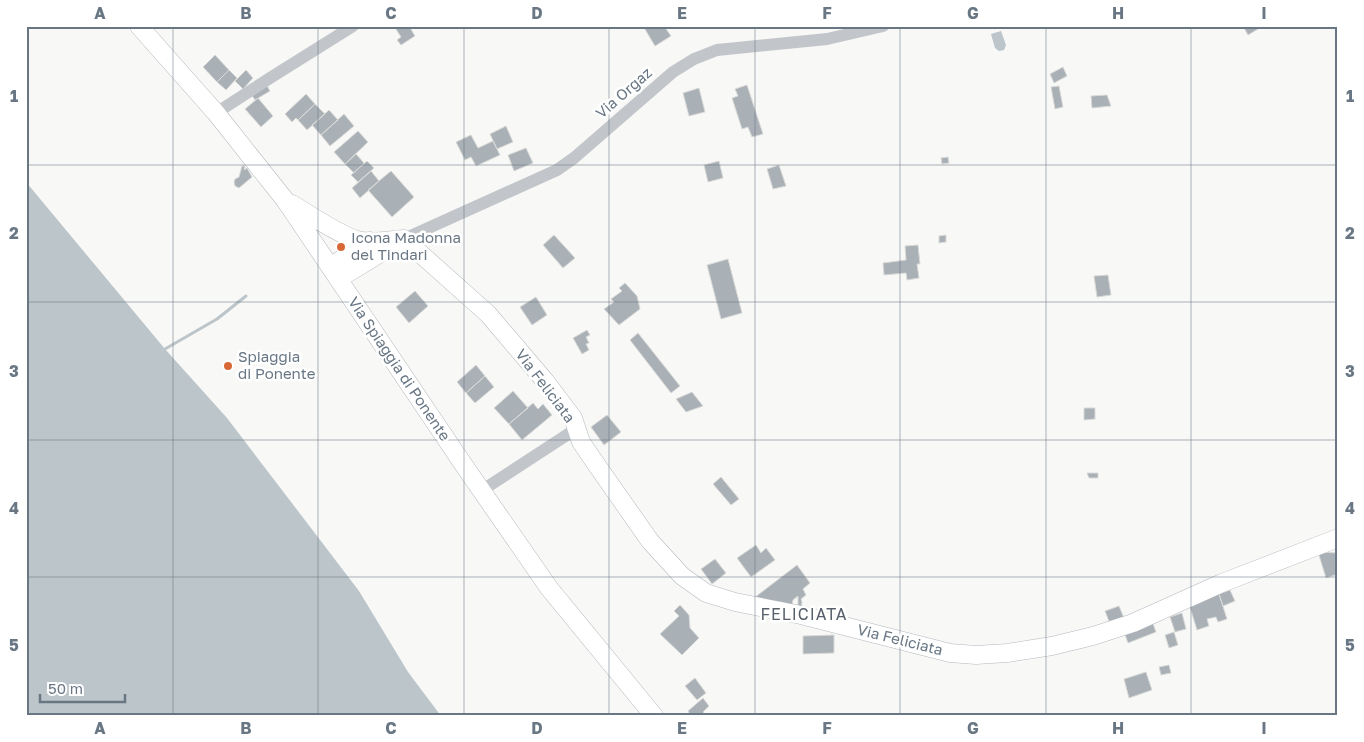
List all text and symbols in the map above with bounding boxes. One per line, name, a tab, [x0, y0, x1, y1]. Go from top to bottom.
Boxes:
text: A	[94, 3, 106, 23]
text: B	[240, 3, 252, 23]
text: C	[385, 3, 397, 23]
text: D	[531, 3, 543, 23]
text: E	[677, 3, 687, 23]
text: F	[822, 3, 832, 23]
text: G	[967, 3, 979, 23]
text: H	[1112, 3, 1124, 23]
text: I	[1261, 3, 1267, 23]
street label: Via Orgaz	[592, 63, 655, 121]
text: 1	[10, 86, 18, 106]
text: 1	[1346, 86, 1354, 106]
text: 2	[9, 223, 19, 243]
text: 2	[1345, 223, 1355, 243]
place label: Icona Madonna del Tindari	[351, 228, 461, 263]
marker: Icona Madonna del Tindari	[335, 241, 347, 253]
street label: Via Spiaggia di Ponente	[345, 293, 455, 444]
street label: Via Feliciata	[512, 345, 579, 426]
place label: Spiaggia di Ponente	[238, 347, 316, 382]
marker: Spiaggia di Ponente	[222, 360, 234, 372]
text: 3	[9, 361, 19, 381]
text: 3	[1345, 361, 1355, 381]
text: 4	[9, 498, 19, 518]
text: 4	[1345, 498, 1355, 518]
district label: FELICIATA	[760, 604, 848, 624]
street label: Via Feliciata	[856, 620, 945, 658]
text: 5	[9, 635, 19, 655]
text: 5	[1345, 635, 1355, 655]
scale bar	[40, 672, 125, 704]
text: 50 m	[48, 679, 83, 697]
text: A	[94, 718, 106, 738]
text: B	[240, 718, 252, 738]
text: C	[385, 718, 397, 738]
text: D	[531, 718, 543, 738]
text: E	[677, 718, 687, 738]
text: F	[822, 718, 832, 738]
text: G	[967, 718, 979, 738]
text: H	[1112, 718, 1124, 738]
text: I	[1261, 718, 1267, 738]

